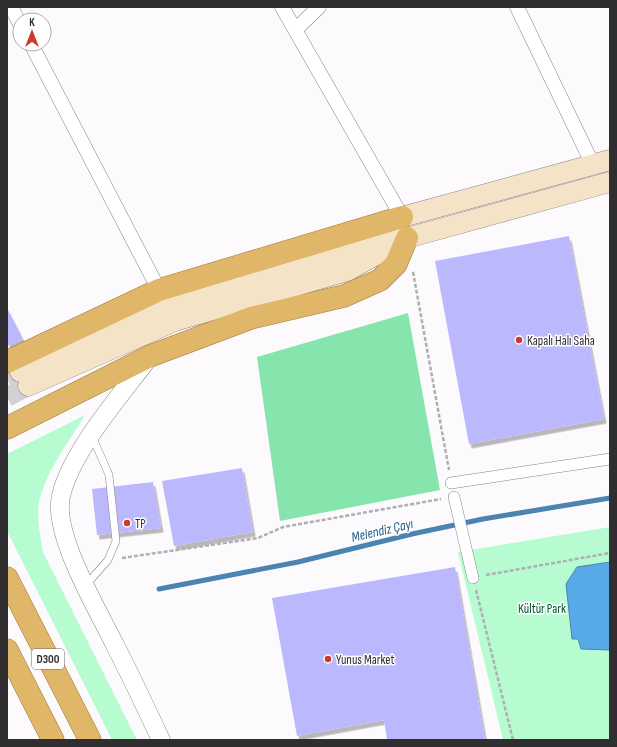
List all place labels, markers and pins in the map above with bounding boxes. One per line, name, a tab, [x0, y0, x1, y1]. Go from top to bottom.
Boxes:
place label: Kapalı Halı Saha	[527, 333, 595, 349]
marker: Kapalı Halı Saha	[514, 335, 524, 345]
place label: TP	[135, 516, 146, 532]
marker: TP	[122, 518, 132, 528]
place label: Yunus Market	[336, 652, 394, 668]
marker: Yunus Market	[323, 654, 333, 664]

